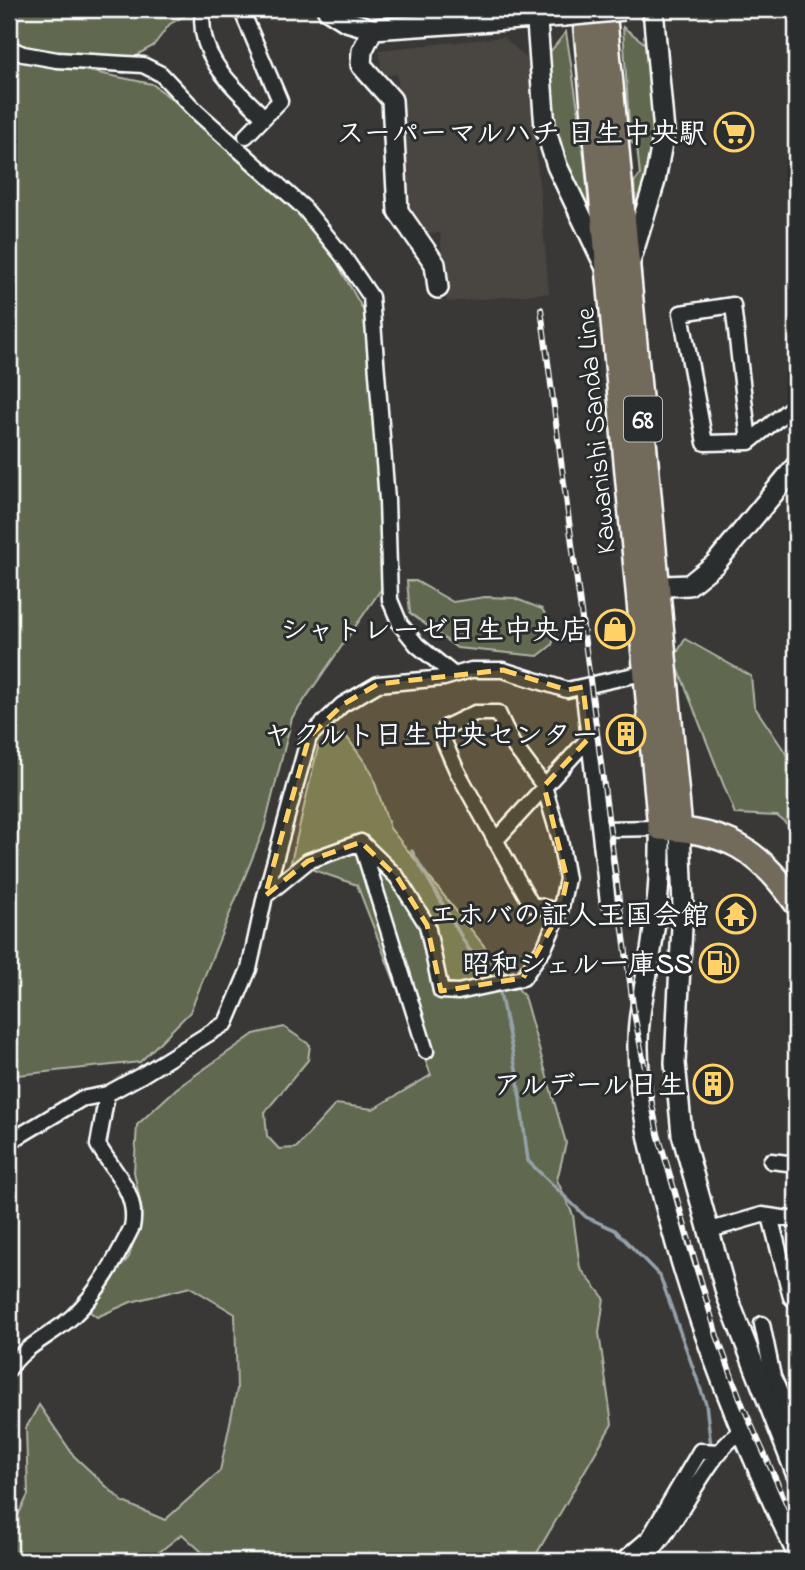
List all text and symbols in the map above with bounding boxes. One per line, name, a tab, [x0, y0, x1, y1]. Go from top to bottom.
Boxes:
supermarket icon: スーパーマルハチ 日生中央駅	[713, 111, 755, 153]
place label: スーパーマルハチ 日生中央駅	[337, 115, 707, 156]
street label: Kawanishi Sanda Line	[566, 305, 629, 556]
road number: 68	[624, 396, 662, 442]
shop icon: シャトレーゼ日生中央店	[594, 608, 636, 650]
place label: シャトレーゼ日生中央店	[280, 612, 588, 653]
building icon: ヤクルト日生中央センター	[605, 713, 647, 755]
place label: ヤクルト日生中央センター	[264, 717, 599, 758]
temple icon: エホバの証人王国会館	[715, 893, 757, 935]
place label: エホバの証人王国会館	[429, 897, 709, 938]
fuel station icon: 昭和シェル一庫SS	[698, 942, 740, 984]
place label: 昭和シェル一庫SS	[462, 946, 692, 987]
building icon: アルデール日生	[692, 1063, 734, 1105]
place label: アルデール日生	[493, 1067, 686, 1108]

